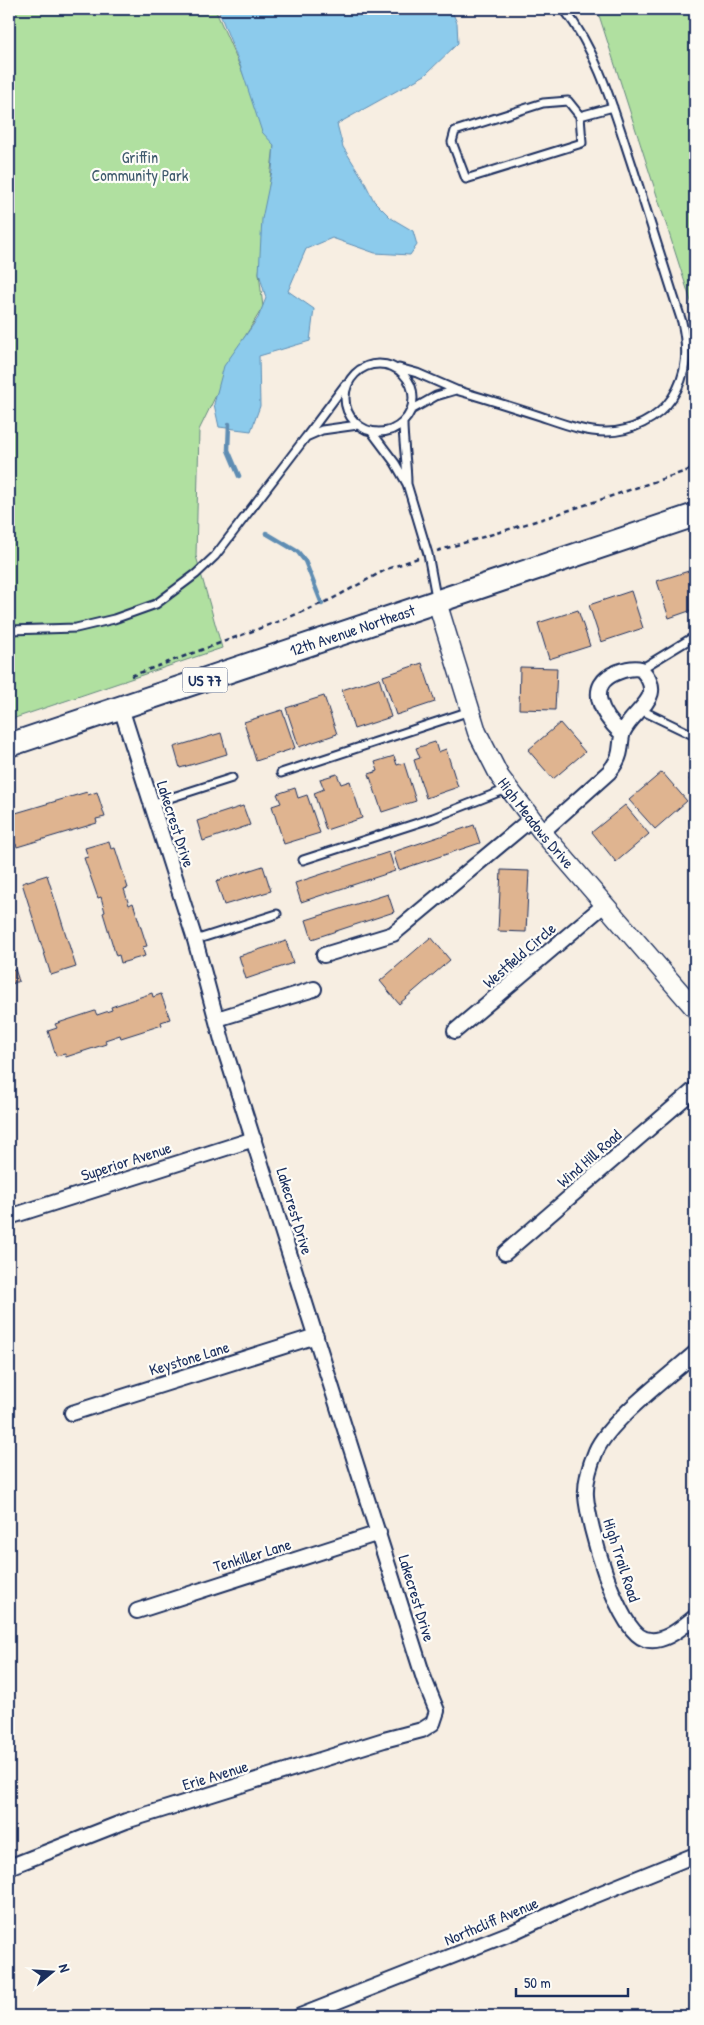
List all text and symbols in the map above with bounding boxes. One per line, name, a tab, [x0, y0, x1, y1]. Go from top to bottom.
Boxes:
park label: Griffin Community Park	[92, 146, 189, 186]
street label: 12th Avenue Northeast	[286, 598, 418, 661]
road number: US 77	[182, 668, 228, 692]
street label: High Meadows Drive	[493, 773, 580, 874]
street label: Lakecrest Drive	[152, 778, 200, 871]
street label: Westfield Circle	[478, 917, 561, 993]
street label: Wind Hill Road	[552, 1124, 626, 1192]
street label: Superior Avenue	[78, 1136, 174, 1186]
street label: Lakecrest Drive	[271, 1165, 319, 1258]
street label: Keystone Lane	[146, 1335, 232, 1381]
street label: High Trail Road	[598, 1516, 646, 1604]
street label: Tenkiller Lane	[210, 1533, 294, 1577]
street label: Lakecrest Drive	[393, 1552, 441, 1645]
street label: Erie Avenue	[180, 1754, 251, 1795]
street label: Northcliff Avenue	[441, 1891, 542, 1951]
north arrow	[28, 1948, 78, 1998]
text: N	[55, 1961, 75, 1975]
scale bar	[516, 1965, 629, 1997]
text: 50 m	[524, 1972, 551, 1993]

